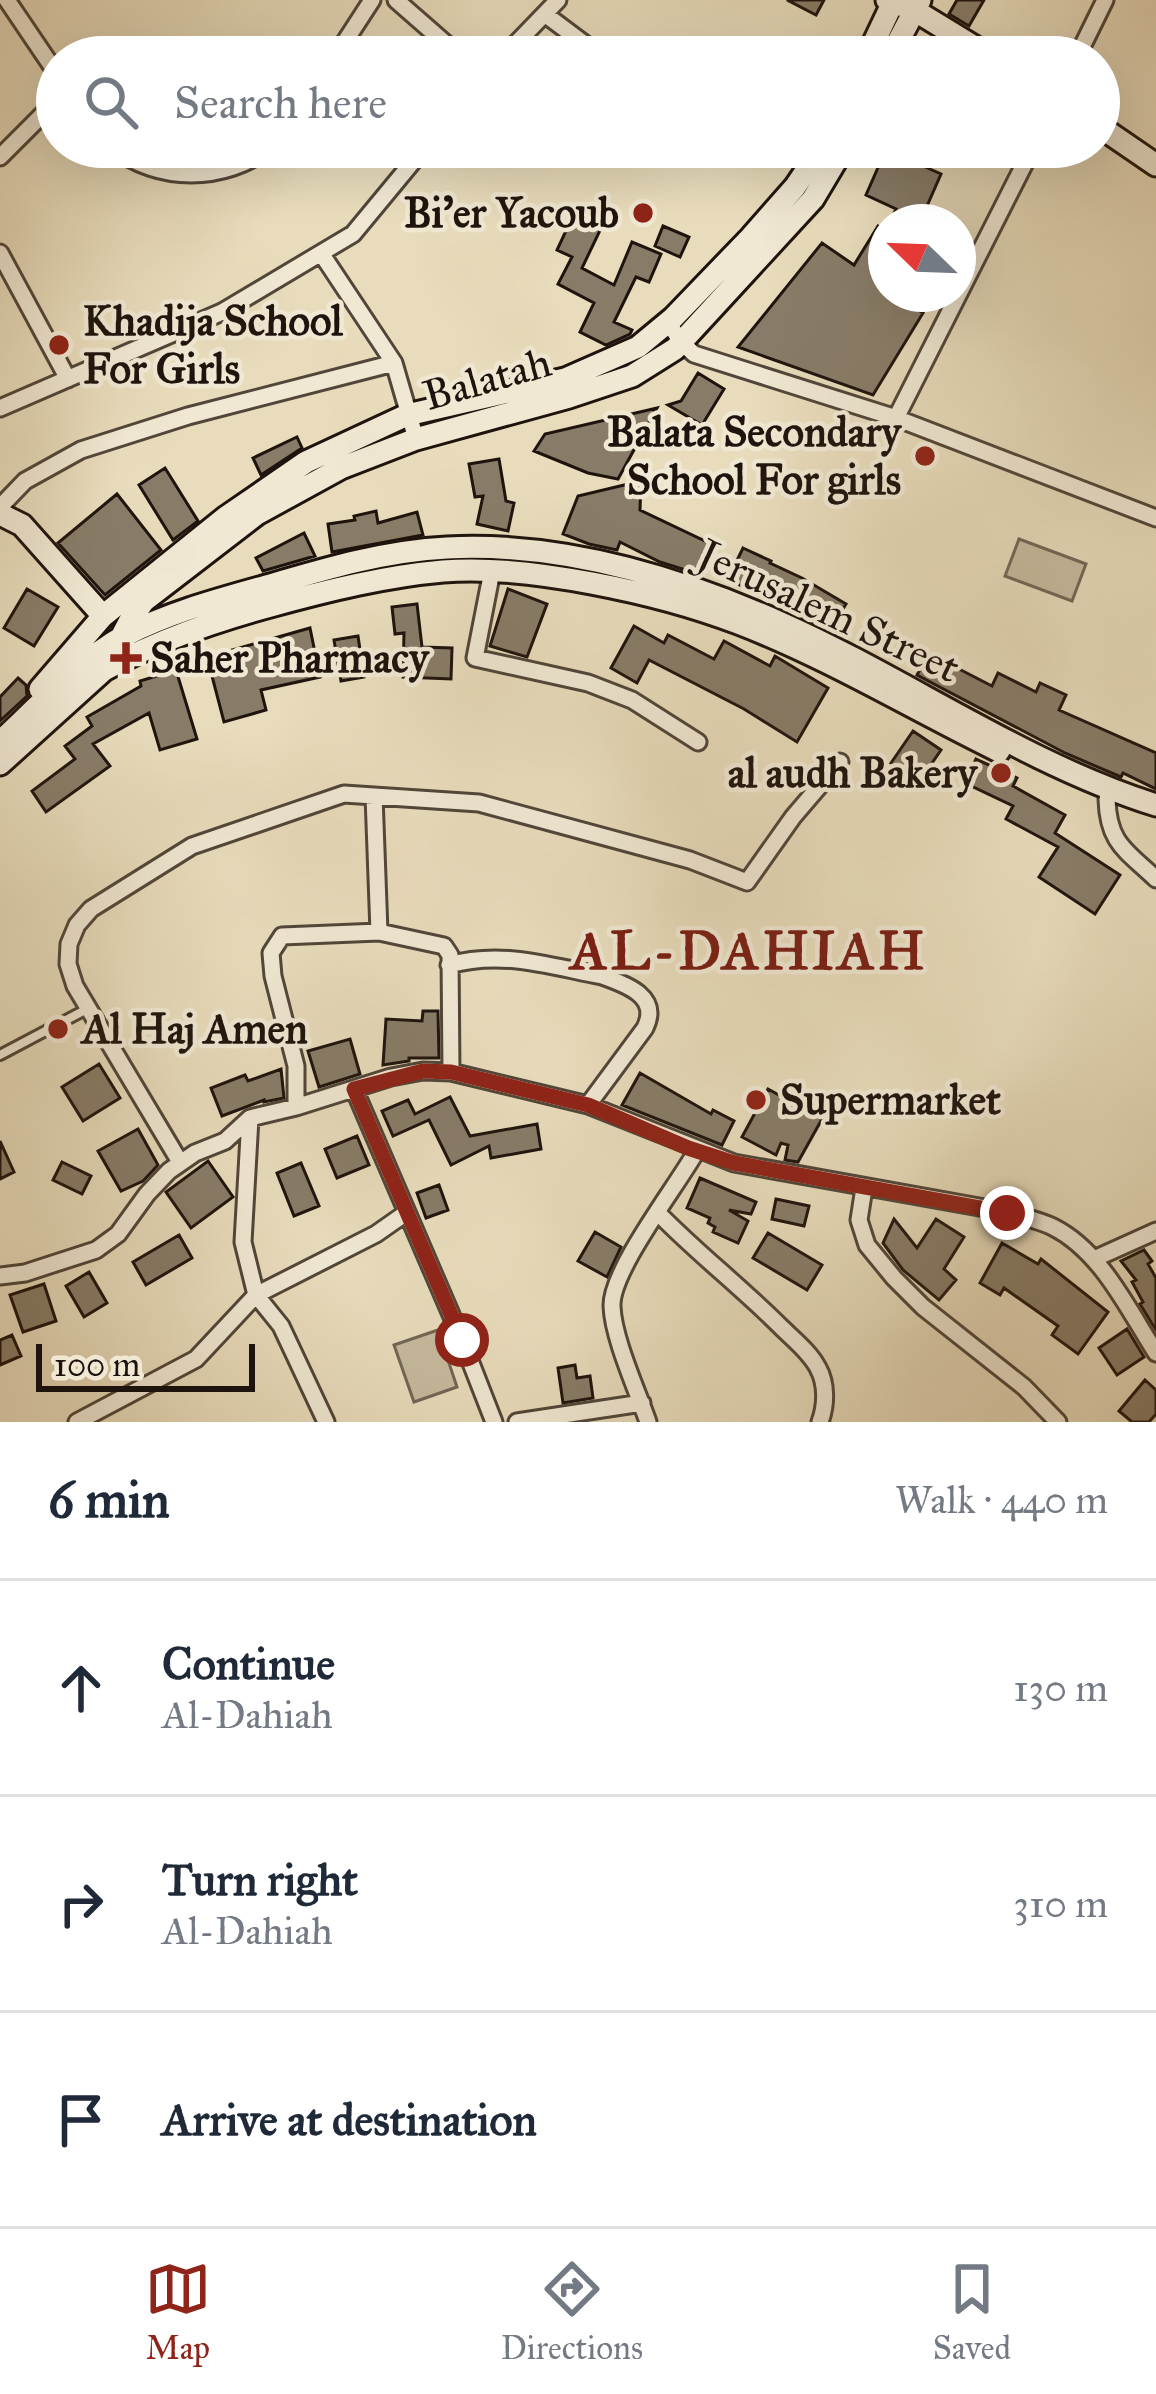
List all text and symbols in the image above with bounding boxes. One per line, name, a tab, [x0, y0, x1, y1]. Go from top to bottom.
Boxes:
search box	[36, 36, 1120, 168]
icon: search	[78, 69, 144, 135]
text: Search here	[174, 75, 387, 130]
place label: Bi'er Yacoub	[404, 187, 619, 239]
marker: Bi'er Yacoub	[630, 200, 656, 226]
north arrow	[868, 204, 976, 312]
place label: Khadija School For Girls	[83, 295, 343, 395]
marker: Khadija School For Girls	[46, 332, 72, 358]
street label: Balatah	[417, 336, 557, 422]
place label: Balata Secondary School For girls	[607, 406, 902, 506]
marker: Balata Secondary School For girls	[912, 443, 938, 469]
street label: Jerusalem Street	[686, 526, 968, 694]
place label: Saher Pharmacy	[150, 632, 430, 684]
marker: Saher Pharmacy	[113, 645, 139, 671]
place label: al audh Bakery	[728, 747, 978, 799]
marker: al audh Bakery	[988, 760, 1014, 786]
district label: AL-DAHIAH	[568, 918, 927, 984]
place label: Al Haj Amen	[79, 1003, 308, 1055]
marker: Al Haj Amen	[45, 1016, 71, 1042]
place label: Supermarket	[780, 1074, 1001, 1126]
marker: Supermarket	[743, 1087, 769, 1113]
route end	[980, 1186, 1034, 1240]
route start	[435, 1313, 489, 1367]
scale bar	[36, 1338, 255, 1391]
text: 100 m	[54, 1345, 140, 1385]
text: 6 min	[48, 1469, 170, 1531]
text: Walk · 440 m	[895, 1476, 1108, 1524]
text: Continue	[162, 1636, 335, 1691]
icon: ahead	[48, 1655, 114, 1721]
text: 130 m	[1013, 1664, 1108, 1712]
text: Al-Dahiah	[162, 1691, 333, 1739]
text: Turn right	[162, 1852, 358, 1907]
icon: right	[48, 1871, 114, 1937]
text: 310 m	[1013, 1880, 1108, 1928]
text: Al-Dahiah	[162, 1907, 333, 1955]
icon: arrive	[48, 2087, 114, 2153]
text: Arrive at destination	[162, 2092, 537, 2147]
tab: Map	[145, 2256, 211, 2368]
tab: Directions	[501, 2256, 643, 2368]
tab: Saved	[933, 2256, 1011, 2368]

